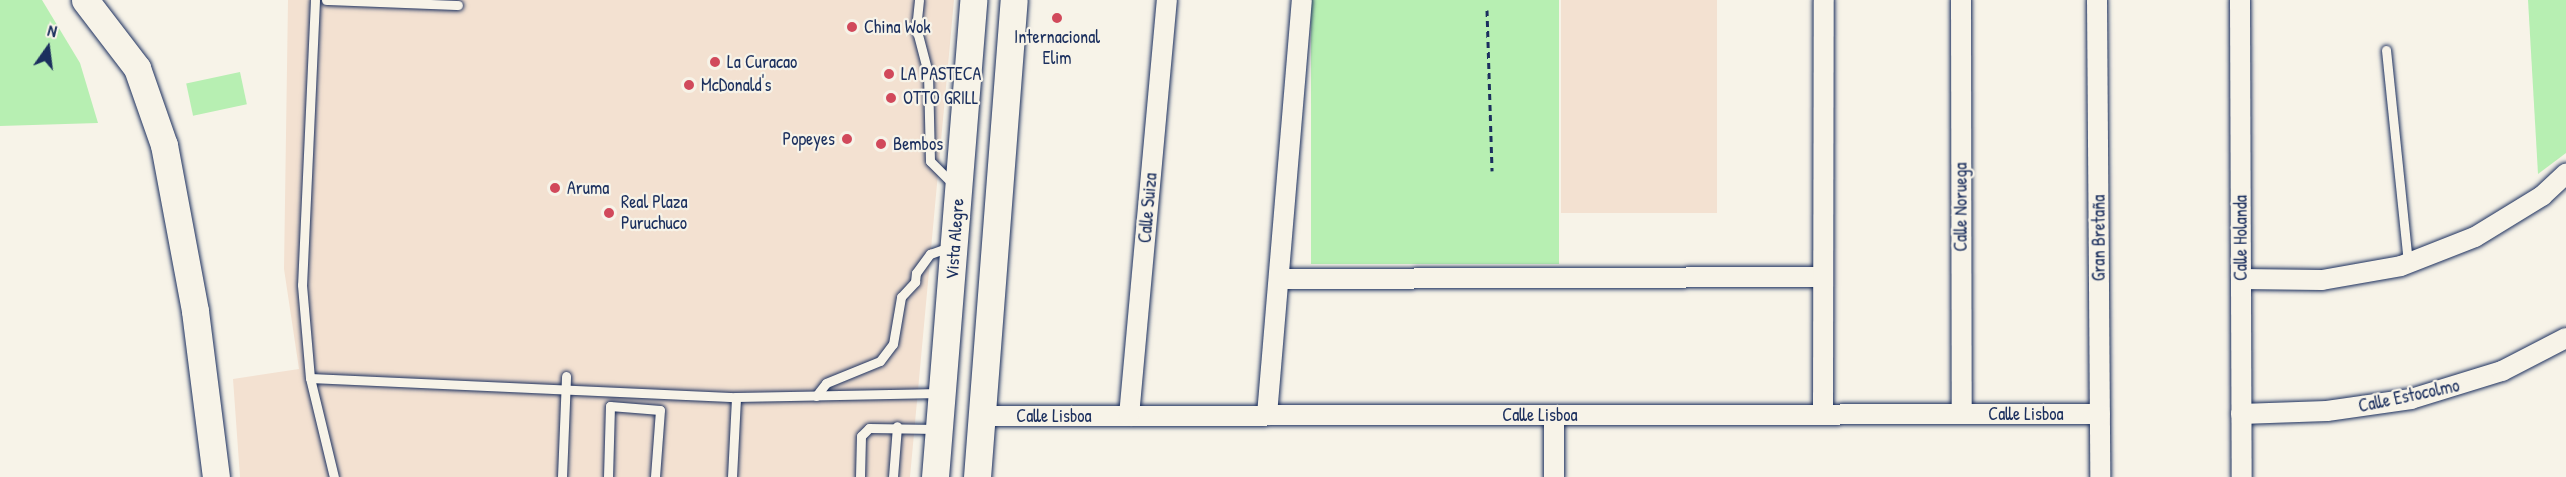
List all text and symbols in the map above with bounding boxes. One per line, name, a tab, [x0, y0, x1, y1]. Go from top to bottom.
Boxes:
marker: Internacional Elim	[1050, 11, 1064, 25]
place label: China Wok	[864, 16, 931, 38]
north arrow	[18, 18, 78, 78]
text: N	[46, 19, 59, 42]
marker: China Wok	[845, 20, 859, 34]
place label: Internacional Elim	[1014, 27, 1100, 70]
place label: La Curacao	[727, 51, 797, 73]
marker: La Curacao	[708, 55, 722, 69]
place label: LA PASTECA	[901, 63, 981, 85]
marker: LA PASTECA	[882, 67, 896, 81]
place label: McDonald's	[701, 74, 771, 96]
marker: McDonald's	[682, 78, 696, 92]
place label: OTTO GRILL	[903, 87, 978, 109]
marker: OTTO GRILL	[884, 91, 898, 105]
place label: Popeyes	[783, 128, 835, 150]
marker: Popeyes	[840, 132, 854, 146]
place label: Bembos	[893, 133, 943, 155]
marker: Bembos	[874, 137, 888, 151]
street label: Calle Noruega	[1950, 162, 1972, 252]
street label: Calle Suiza	[1134, 172, 1162, 244]
place label: Aruma	[567, 177, 609, 199]
marker: Aruma	[548, 181, 562, 195]
place label: Real Plaza Puruchuco	[621, 192, 688, 234]
street label: Gran Bretaña	[2088, 195, 2110, 281]
street label: Calle Holanda	[2230, 195, 2252, 281]
street label: Vista Alegre	[941, 198, 969, 280]
marker: Real Plaza Puruchuco	[602, 206, 616, 220]
street label: Calle Estocolmo	[2356, 375, 2462, 417]
street label: Calle Lisboa	[1988, 403, 2064, 425]
street label: Calle Lisboa	[1502, 404, 1578, 426]
street label: Calle Lisboa	[1016, 405, 1092, 427]

